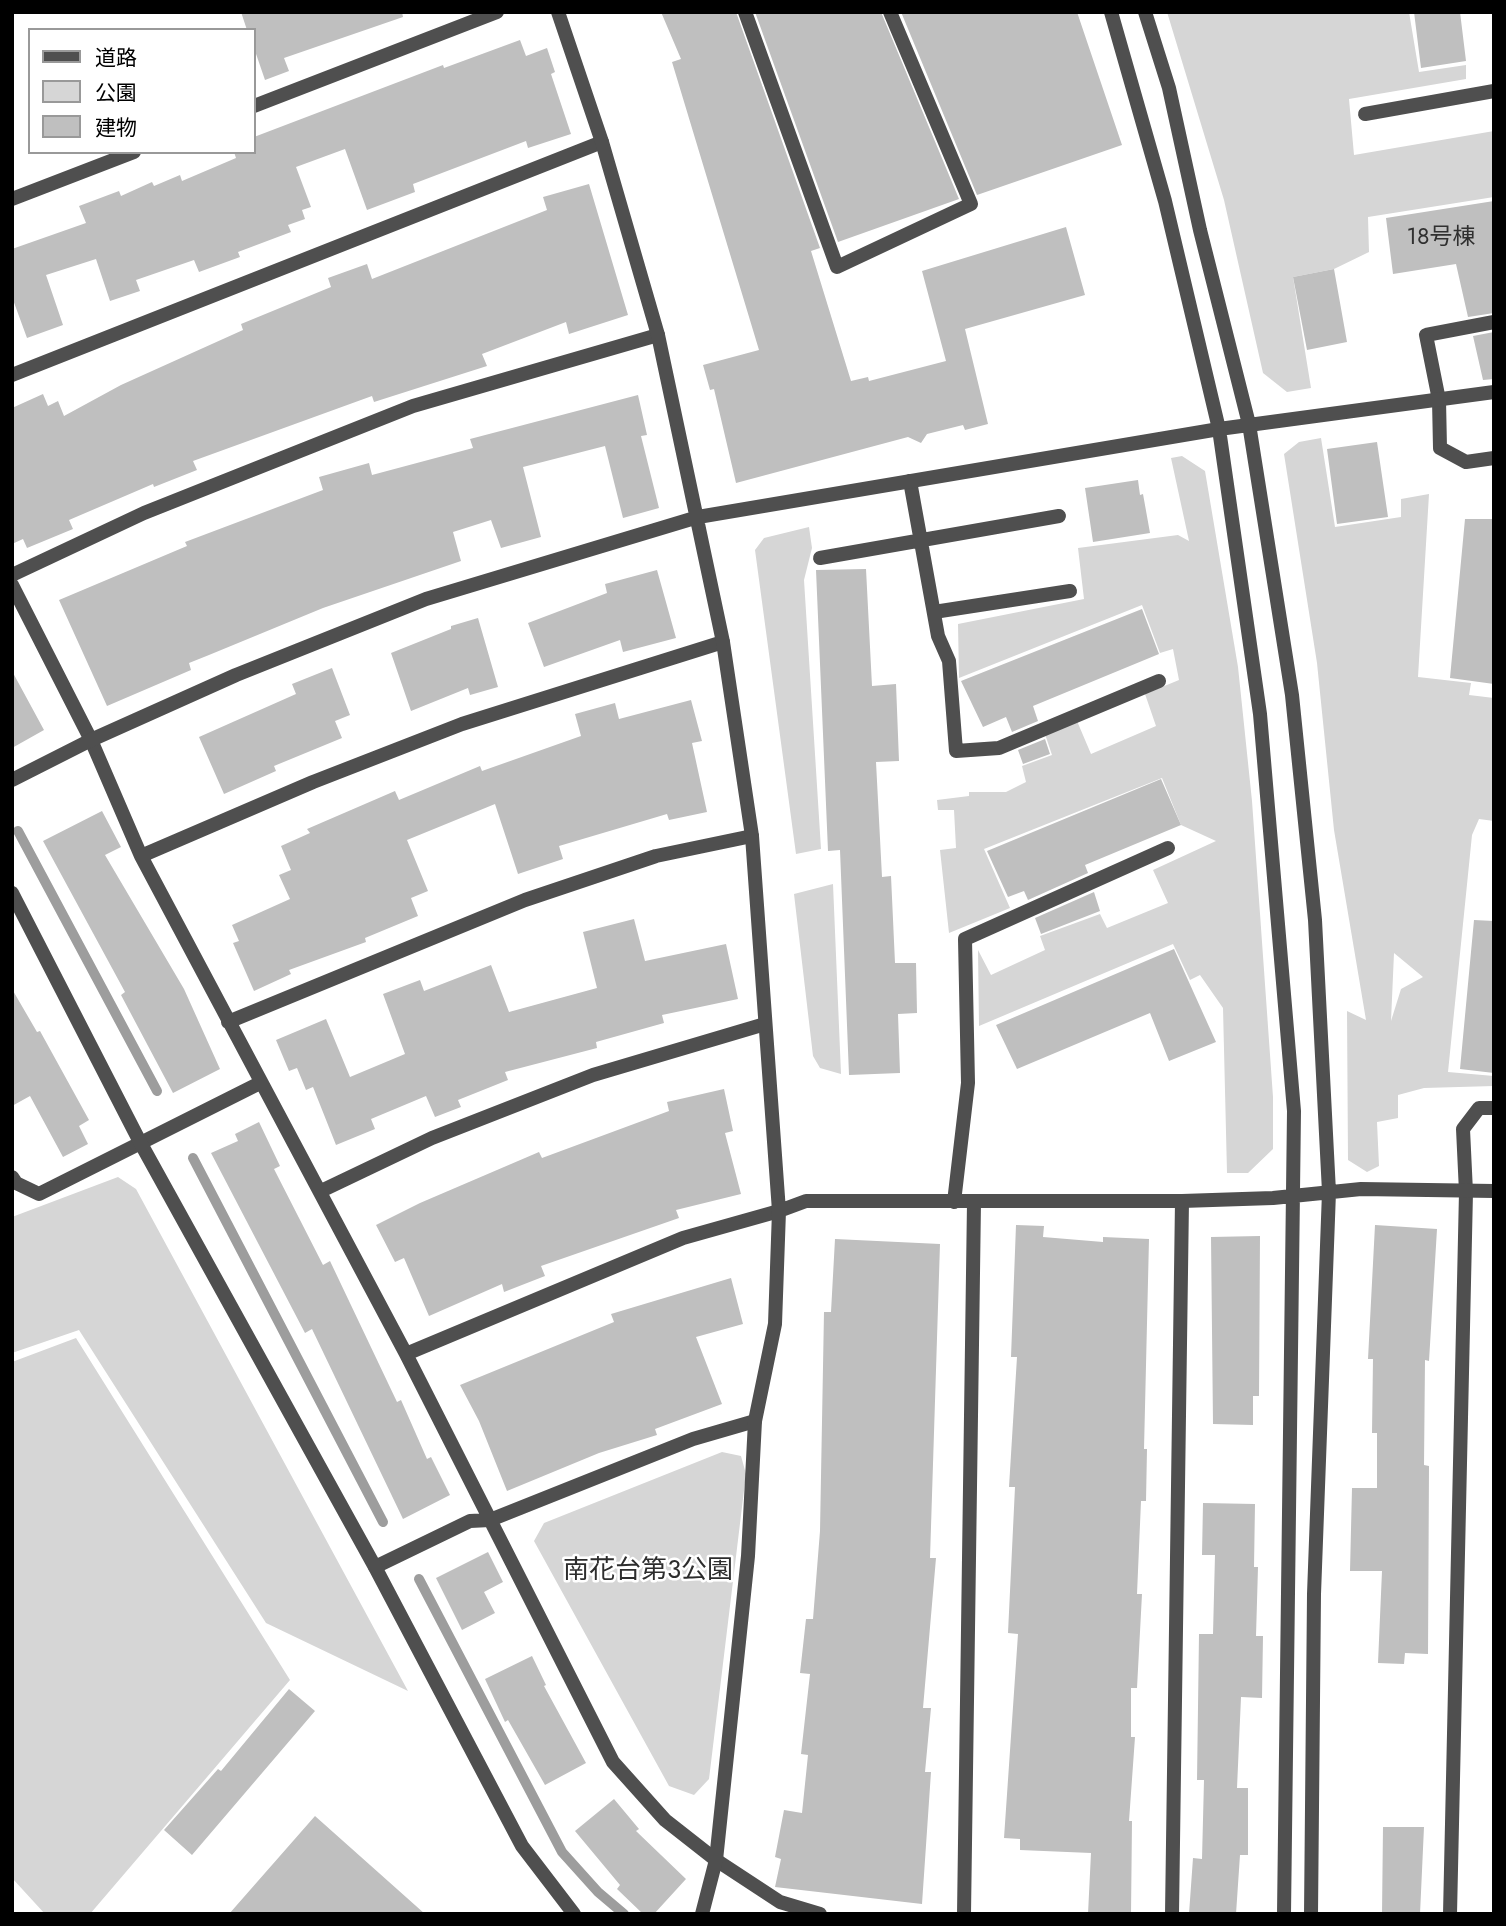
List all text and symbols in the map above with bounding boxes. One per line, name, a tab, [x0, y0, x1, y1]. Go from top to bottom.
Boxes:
legend	[28, 28, 256, 154]
text: 道路	[95, 43, 137, 73]
text: 公園	[95, 78, 137, 108]
text: 建物	[95, 113, 137, 143]
house number: 18号棟	[1407, 224, 1475, 252]
park label: 南花台第3公園	[563, 1556, 733, 1588]

